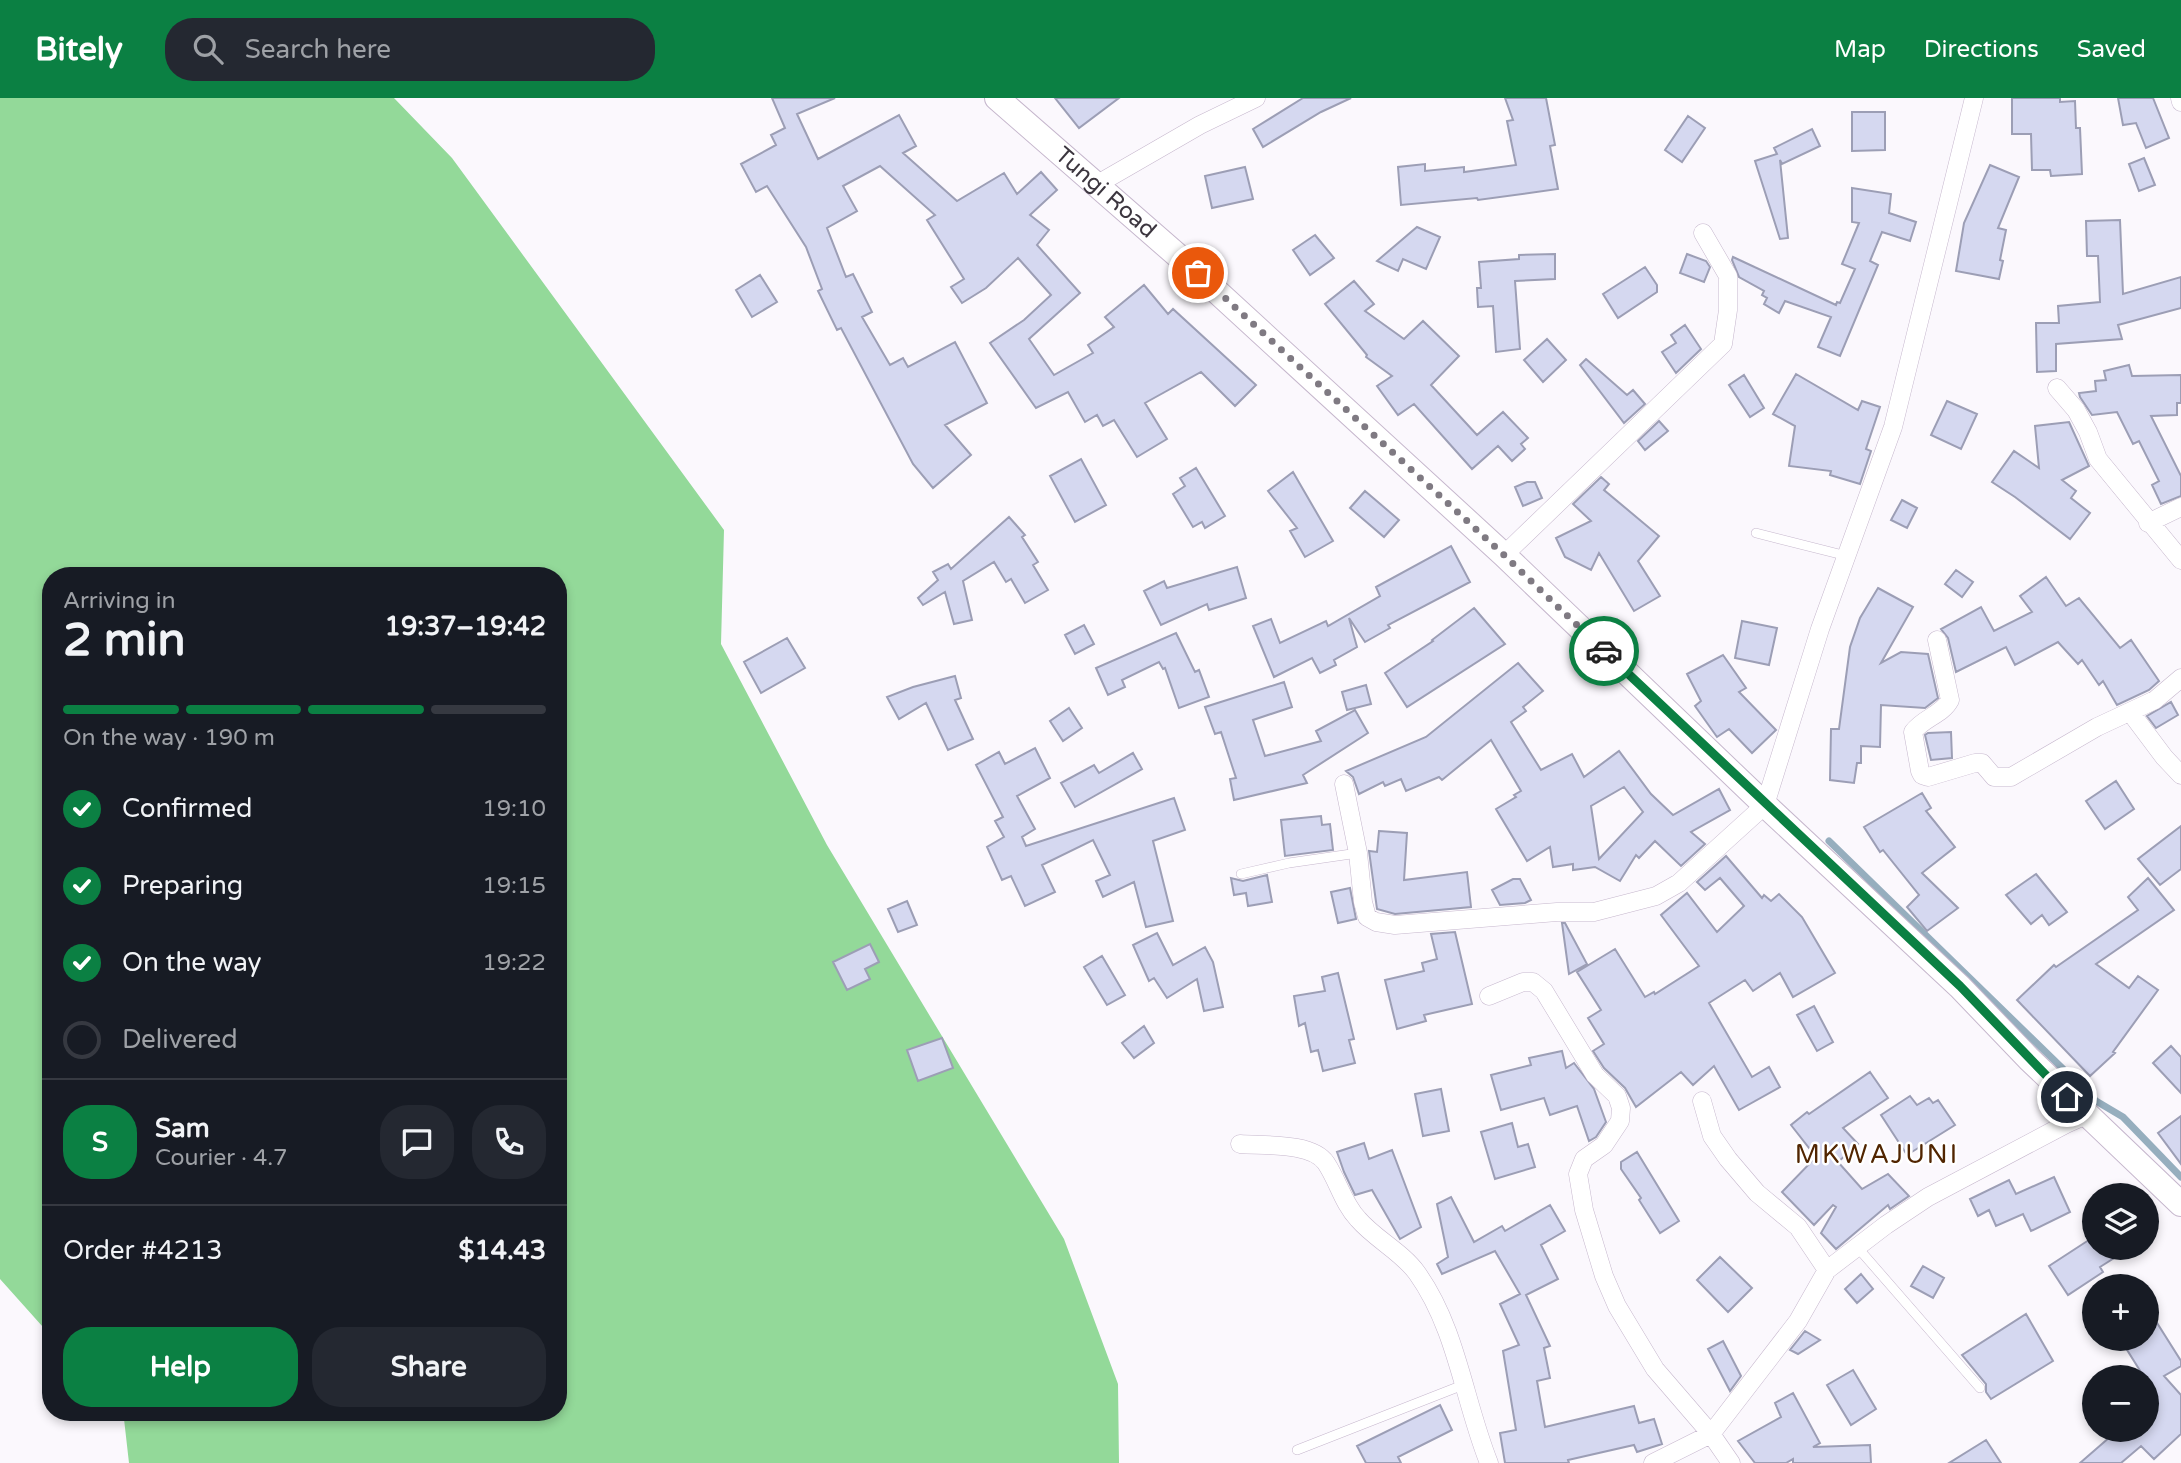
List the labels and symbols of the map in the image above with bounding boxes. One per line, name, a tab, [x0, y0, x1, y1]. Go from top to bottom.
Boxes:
street label: Tungi Road	[1049, 141, 1162, 244]
pin	[1168, 243, 1228, 303]
courier	[1569, 616, 1639, 686]
pin	[2037, 1067, 2097, 1127]
district label: MKWAJUNI	[1795, 1139, 1959, 1170]

